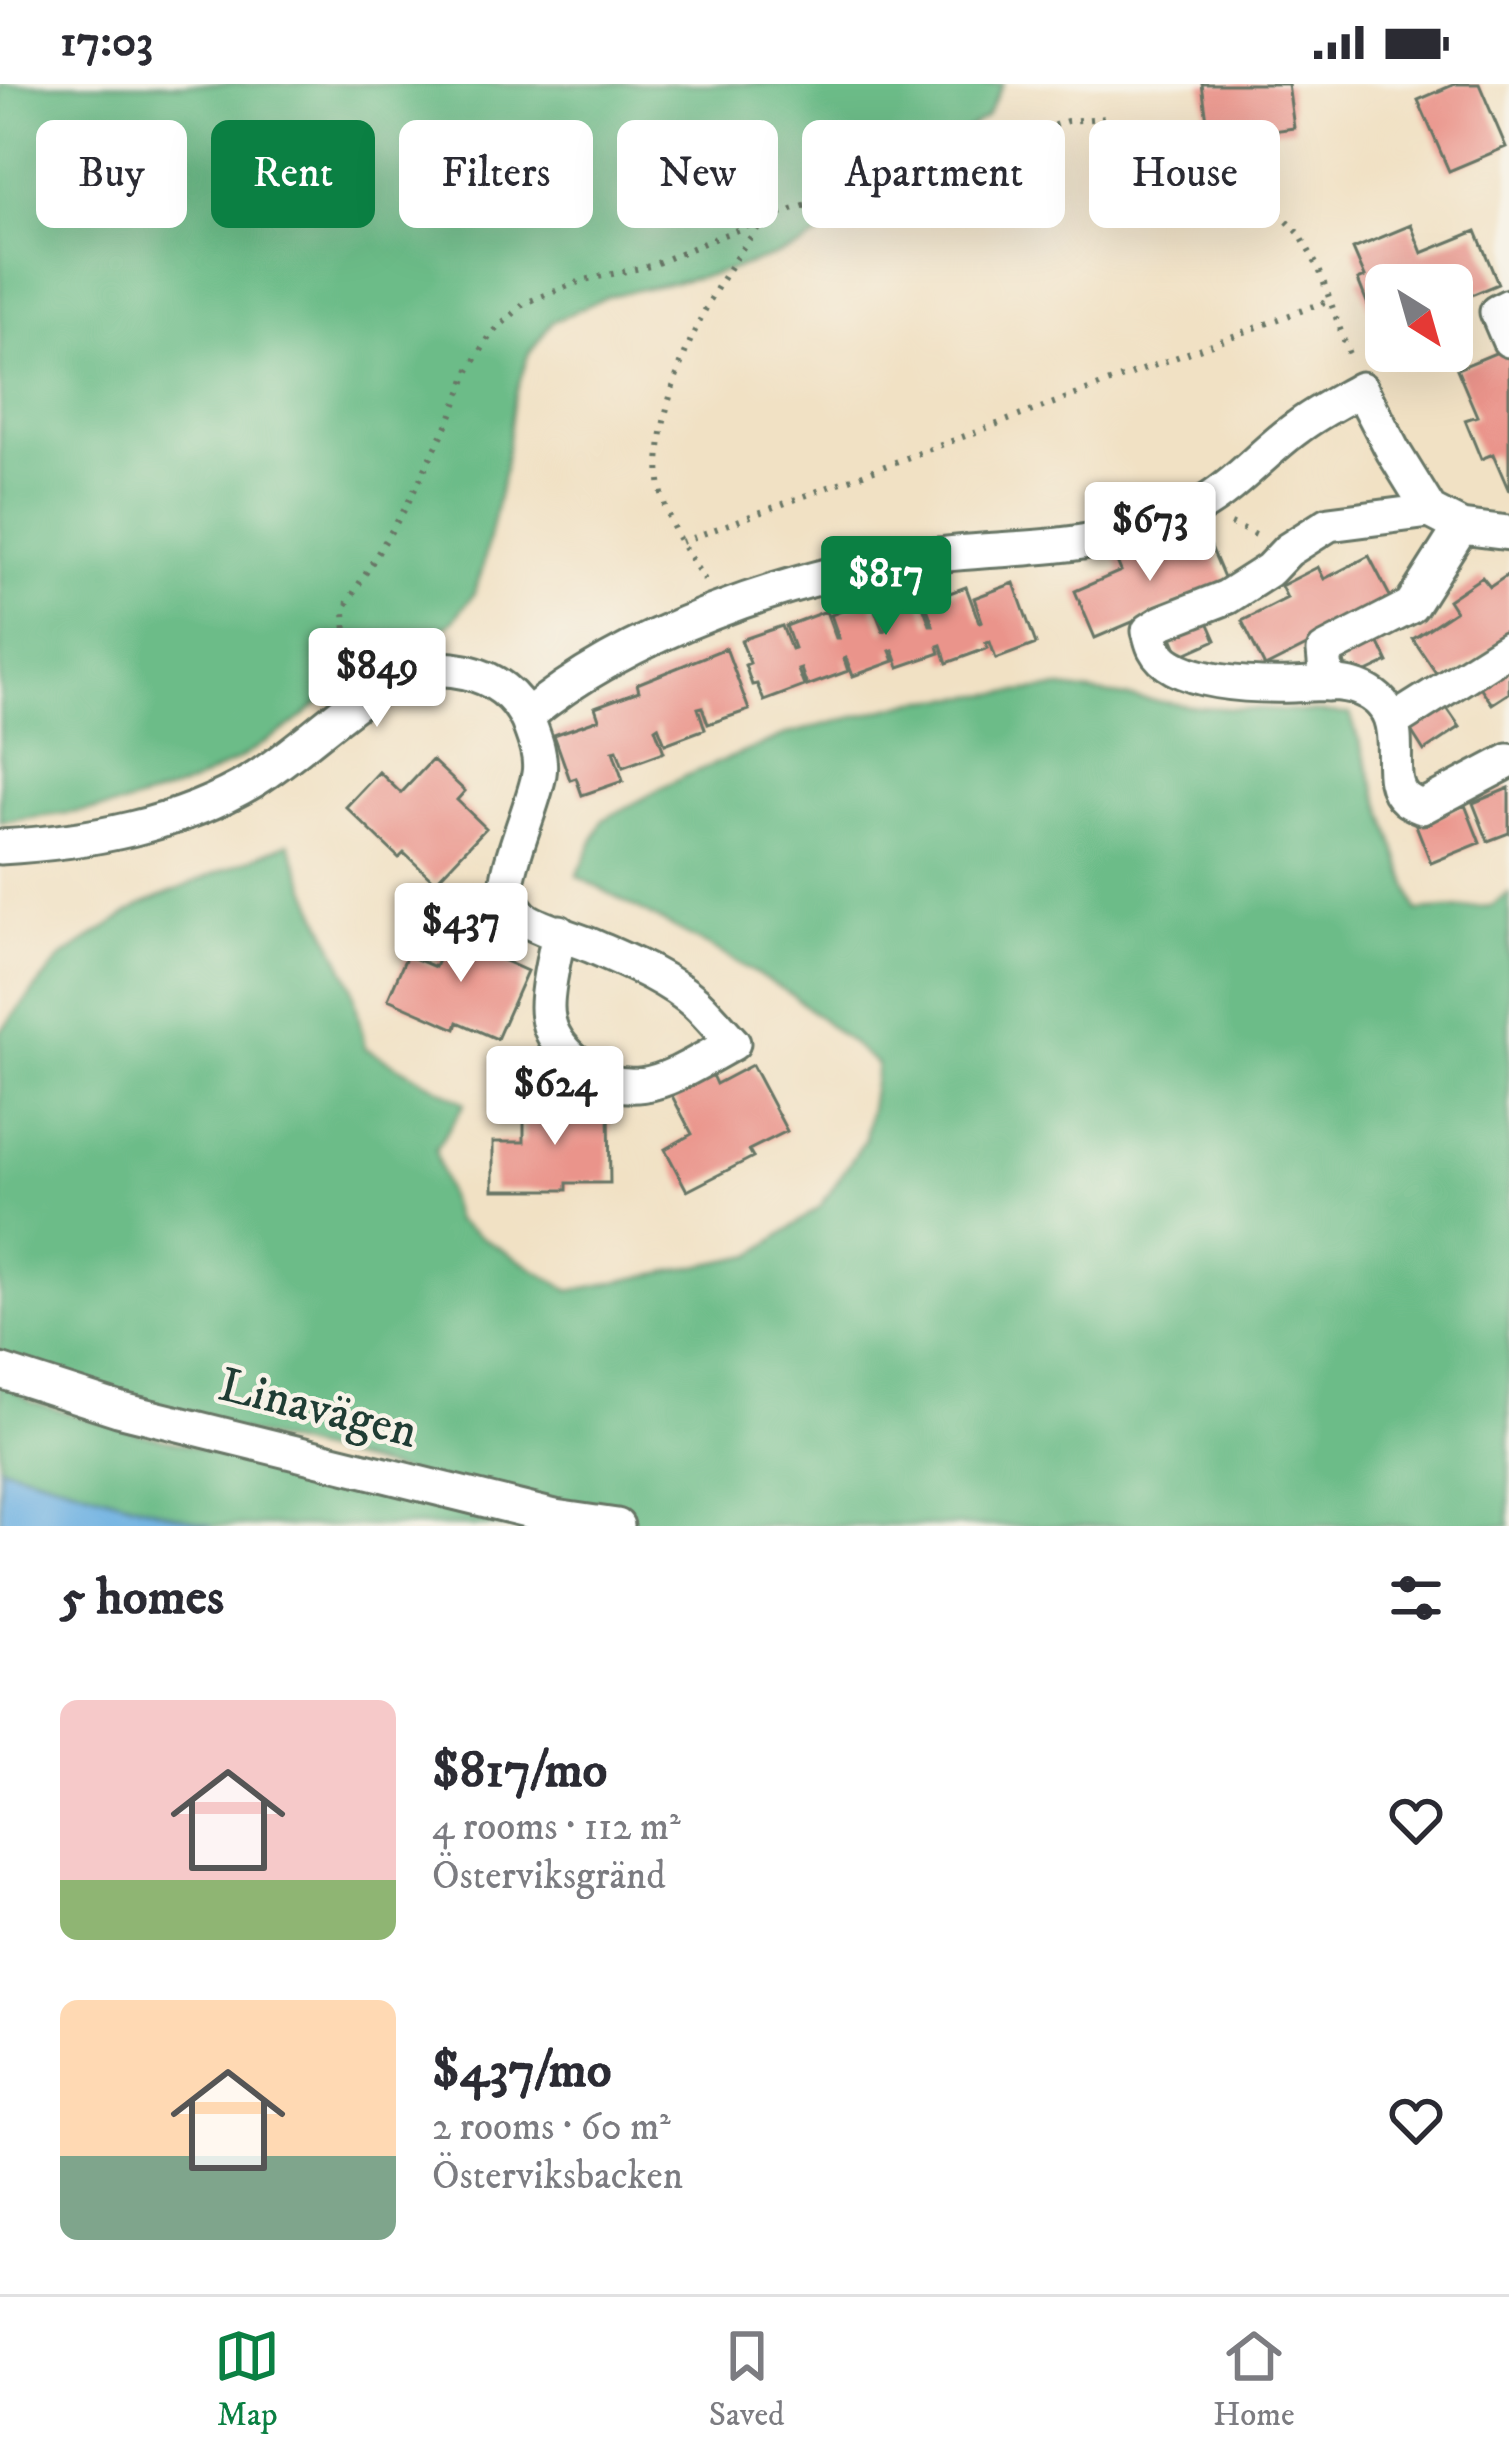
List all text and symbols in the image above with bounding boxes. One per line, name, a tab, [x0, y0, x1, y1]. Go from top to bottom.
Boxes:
text: 17:03	[60, 14, 153, 70]
chip: Buy	[36, 120, 187, 228]
chip: Rent	[211, 120, 375, 228]
chip: Filters	[399, 120, 593, 228]
chip: New	[617, 120, 778, 228]
chip: Apartment	[802, 120, 1065, 228]
chip: House	[1089, 120, 1280, 228]
north arrow	[1365, 264, 1473, 372]
map controls	[1365, 264, 1473, 372]
pin: $673	[1079, 482, 1221, 584]
text: $673	[1112, 496, 1188, 545]
pin: $817	[815, 536, 957, 638]
text: $817	[848, 550, 924, 599]
pin: $849	[306, 628, 448, 730]
text: $849	[336, 642, 418, 691]
pin: $437	[390, 883, 532, 985]
text: $437	[422, 897, 500, 946]
pin: $624	[484, 1046, 626, 1148]
text: $624	[513, 1060, 597, 1109]
street label: Linavägen	[213, 1355, 423, 1463]
icon: filters	[1383, 1565, 1449, 1631]
text: 5 homes	[60, 1566, 224, 1630]
text: $817/mo	[432, 1739, 607, 1803]
icon: home	[156, 1748, 300, 1892]
icon: heart	[1383, 1787, 1449, 1853]
text: 4 rooms · 112 m²	[432, 1803, 681, 1852]
text: Österviksgränd	[432, 1852, 666, 1901]
text: $437/mo	[432, 2039, 612, 2103]
icon: home	[156, 2048, 300, 2192]
icon: heart	[1383, 2087, 1449, 2153]
text: 2 rooms · 60 m²	[432, 2103, 671, 2152]
text: Österviksbacken	[432, 2152, 683, 2201]
tab: Map	[214, 2323, 280, 2436]
tab: Saved	[709, 2323, 785, 2436]
tab: Home	[1213, 2323, 1295, 2436]

